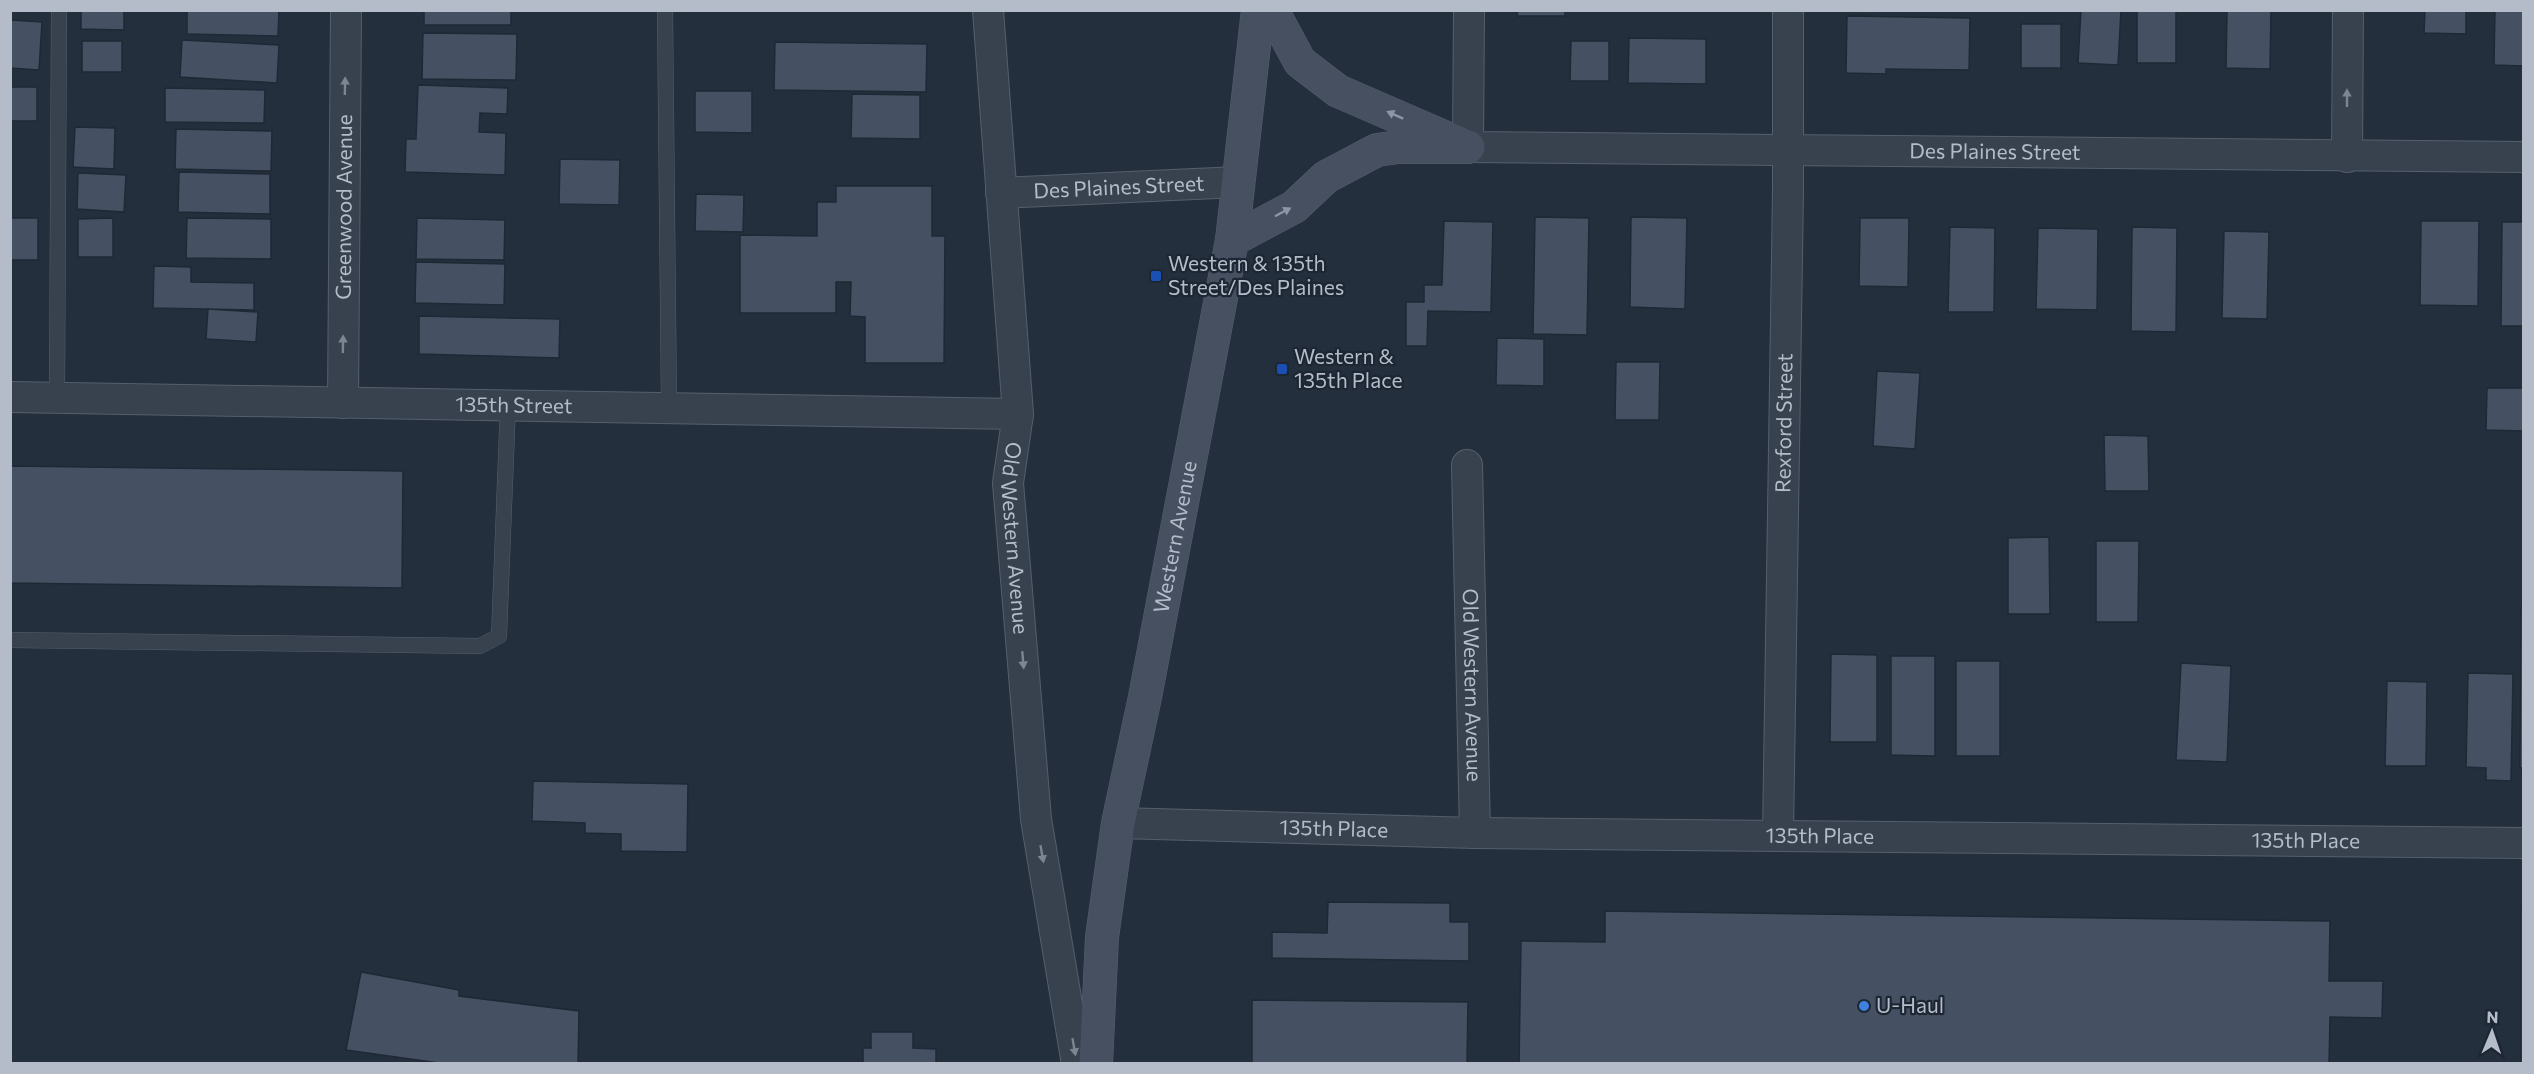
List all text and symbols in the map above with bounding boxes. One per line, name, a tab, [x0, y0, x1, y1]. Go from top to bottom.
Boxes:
one-way arrow	[341, 77, 350, 96]
one-way arrow	[2342, 89, 2352, 108]
one-way arrow	[1386, 110, 1404, 120]
street label: Greenwood Avenue	[330, 114, 356, 300]
street label: Des Plaines Street	[1909, 137, 2081, 164]
street label: Des Plaines Street	[1033, 170, 1205, 202]
one-way arrow	[1274, 208, 1292, 218]
place label: Western & 135th Street/Des Plaines	[1168, 250, 1344, 299]
marker: Western & 135th Street/Des Plaines	[1149, 269, 1163, 283]
one-way arrow	[338, 335, 348, 354]
place label: Western & 135th Place	[1294, 343, 1403, 392]
street label: Rexford Street	[1769, 353, 1796, 493]
marker: Western & 135th Place	[1275, 362, 1289, 376]
street label: 135th Street	[455, 391, 573, 417]
street label: Old Western Avenue	[997, 440, 1035, 635]
street label: Western Avenue	[1147, 458, 1201, 615]
street label: Old Western Avenue	[1459, 588, 1488, 782]
one-way arrow	[1018, 651, 1028, 670]
street label: 135th Place	[1279, 814, 1389, 842]
street label: 135th Place	[1765, 822, 1874, 848]
street label: 135th Place	[2251, 826, 2360, 852]
one-way arrow	[1038, 845, 1047, 864]
place label: U-Haul	[1876, 992, 1944, 1017]
marker: U-Haul	[1857, 999, 1871, 1013]
north arrow	[2462, 1002, 2522, 1062]
text: N	[2486, 1007, 2499, 1026]
one-way arrow	[1070, 1037, 1079, 1056]

